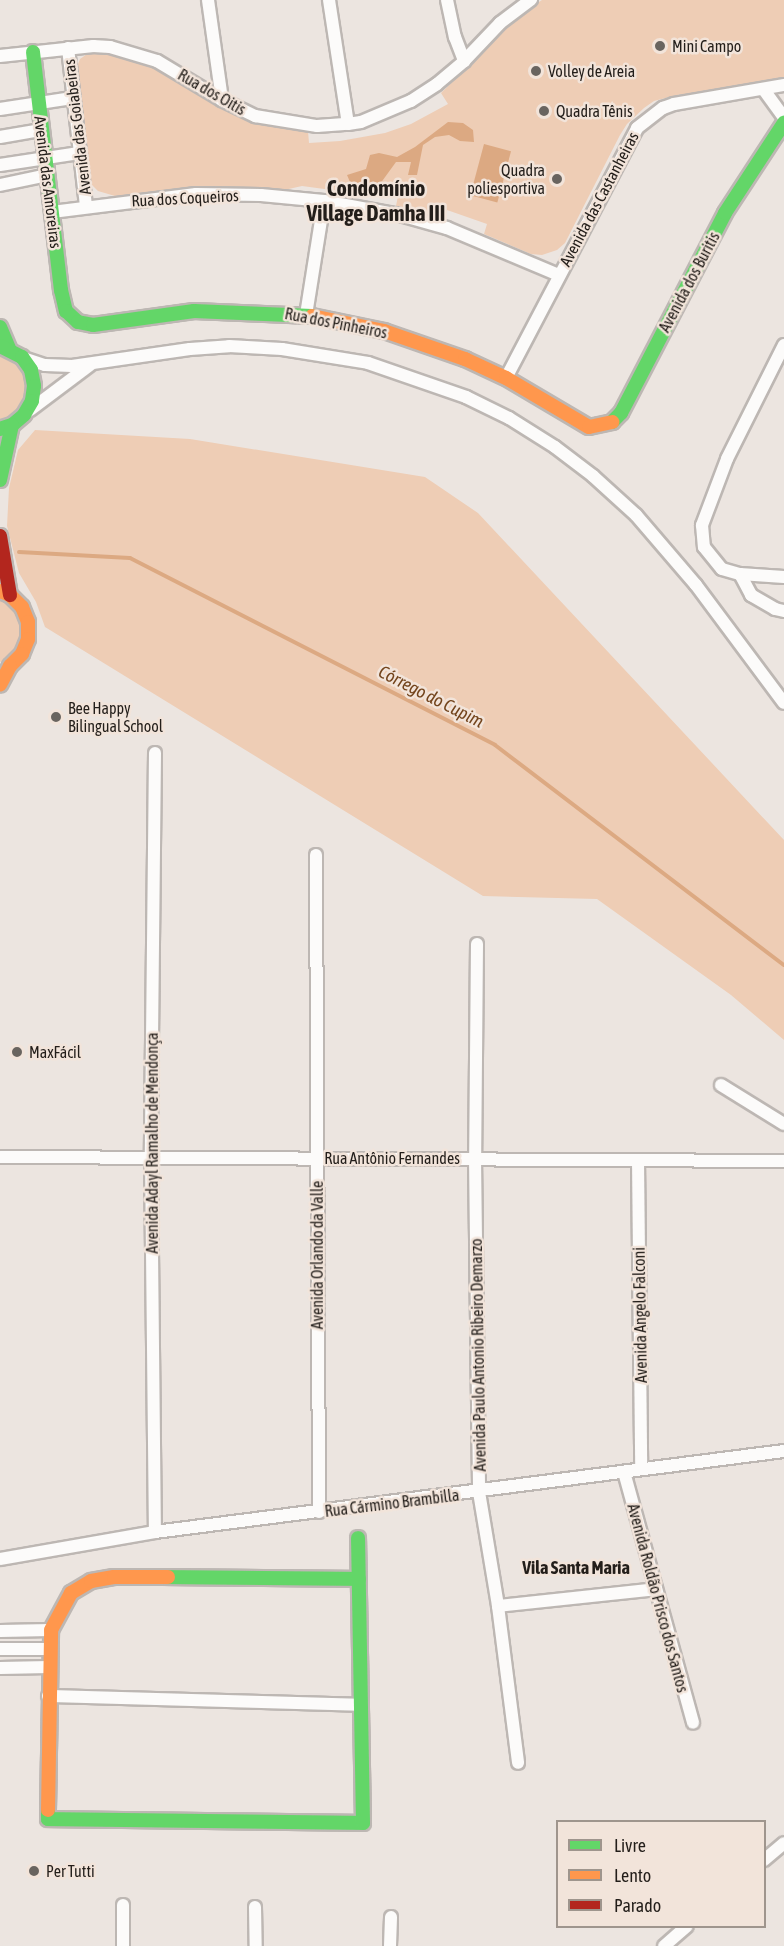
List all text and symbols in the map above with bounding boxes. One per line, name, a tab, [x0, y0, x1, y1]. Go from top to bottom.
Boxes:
place label: Mini Campo	[672, 36, 741, 56]
marker: Mini Campo	[653, 39, 667, 53]
street label: Avenida das Goiabeiras	[59, 58, 95, 196]
place label: Volley de Areia	[548, 61, 635, 81]
marker: Volley de Areia	[529, 64, 543, 78]
street label: Rua dos Oitis	[175, 65, 249, 119]
place label: Quadra Tênis	[556, 101, 633, 121]
marker: Quadra Tênis	[537, 104, 551, 118]
street label: Avenida das Amoreiras	[30, 115, 66, 249]
street label: Avenida das Castanheiras	[555, 129, 643, 269]
place label: Quadra poliesportiva	[467, 160, 545, 198]
marker: Quadra poliesportiva	[550, 172, 564, 186]
district label: Condomínio Village Damha III	[307, 175, 445, 226]
street label: Rua dos Coqueiros	[131, 186, 239, 210]
street label: Avenida dos Buritis	[655, 229, 723, 335]
street label: Rua dos Pinheiros	[283, 304, 389, 342]
water label: Córrego do Cupim	[375, 661, 487, 733]
place label: Bee Happy Bilingual School	[68, 698, 163, 736]
marker: Bee Happy Bilingual School	[49, 710, 63, 724]
street label: Avenida Adayl Ramalho de Mendonça	[142, 1032, 162, 1254]
place label: MaxFácil	[29, 1042, 81, 1062]
marker: MaxFácil	[10, 1045, 24, 1059]
street label: Rua Antônio Fernandes	[324, 1148, 460, 1168]
street label: Avenida Orlando da Valle	[307, 1181, 327, 1329]
street label: Avenida Paulo Antonio Ribeiro Demarzo	[466, 1238, 490, 1472]
street label: Avenida Angelo Falconi	[629, 1247, 651, 1383]
street label: Rua Cármino Brambilla	[324, 1485, 460, 1521]
street label: Avenida Roldão Prisco dos Santos	[624, 1502, 692, 1694]
district label: Vila Santa Maria	[522, 1557, 630, 1579]
legend	[556, 1820, 766, 1928]
text: Livre	[614, 1835, 646, 1856]
place label: Per Tutti	[46, 1861, 95, 1881]
marker: Per Tutti	[27, 1864, 41, 1878]
text: Lento	[614, 1865, 651, 1886]
text: Parado	[614, 1895, 661, 1916]

